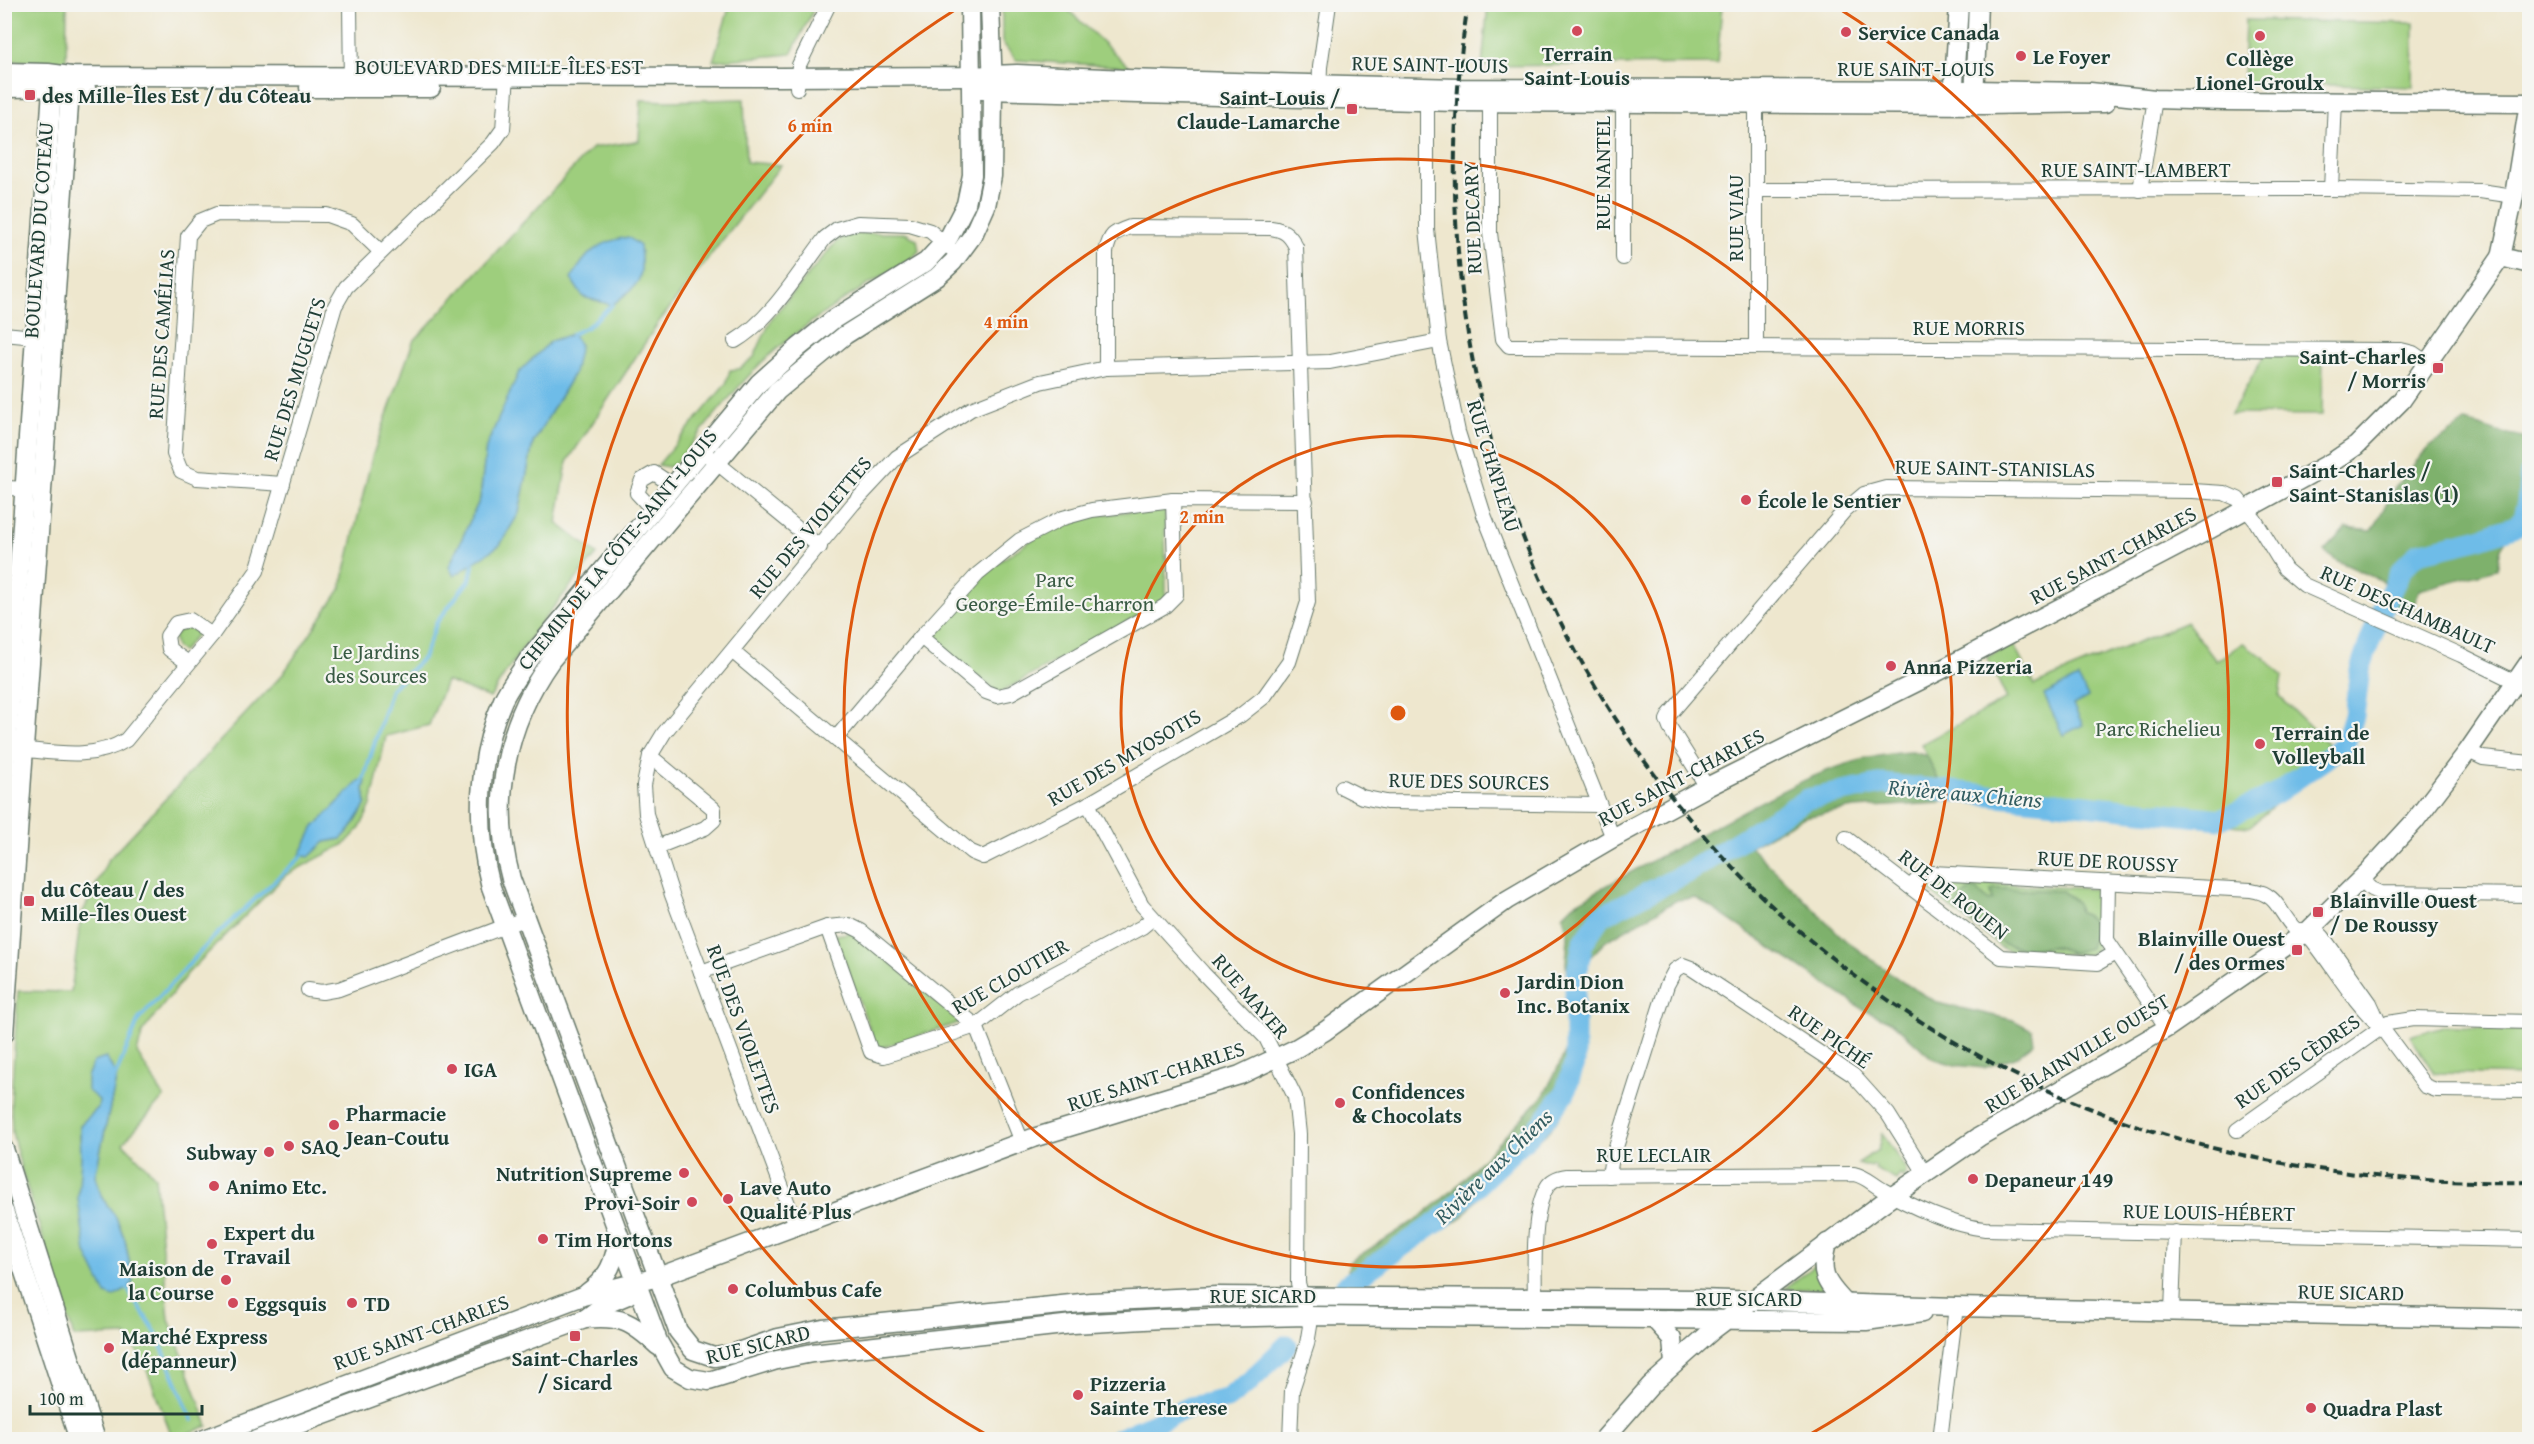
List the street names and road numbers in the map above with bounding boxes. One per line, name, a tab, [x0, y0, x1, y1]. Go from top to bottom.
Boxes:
street label: RUE SAINT-LOUIS	[1351, 47, 1509, 81]
street label: BOULEVARD DES MILLE-ÎLES EST	[355, 51, 643, 82]
street label: RUE SAINT-LOUIS	[1838, 53, 1994, 84]
street label: RUE NANTEL	[1587, 116, 1618, 230]
street label: BOULEVARD DU COTEAU	[15, 121, 61, 339]
street label: RUE SAINT-LAMBERT	[2041, 154, 2231, 185]
street label: RUE DECARY	[1455, 161, 1489, 275]
street label: RUE VIAU	[1720, 174, 1751, 262]
street label: RUE DES CAMÉLIAS	[140, 248, 182, 420]
street label: RUE DES MUGUETS	[254, 293, 334, 465]
street label: RUE MORRIS	[1913, 312, 2025, 343]
street label: RUE CHAPLEAU	[1459, 396, 1529, 536]
street label: CHEMIN DE LA CÔTE-SAINT-LOUIS	[510, 421, 724, 677]
street label: RUE DES VIOLETTES	[741, 449, 879, 605]
street label: RUE SAINT-STANISLAS	[1894, 451, 2096, 485]
street label: RUE SAINT-CHARLES	[2024, 498, 2202, 612]
street label: RUE DESCHAMBAULT	[2316, 557, 2501, 662]
street label: RUE DES MYOSOTIS	[1041, 700, 1207, 814]
street label: RUE SAINT-CHARLES	[1592, 720, 1770, 834]
street label: RUE DES SOURCES	[1388, 764, 1550, 798]
street label: RUE DE ROUEN	[1892, 841, 2016, 947]
street label: RUE DE ROUSSY	[2037, 842, 2180, 880]
street label: RUE CLOUTIER	[946, 930, 1075, 1022]
street label: RUE DES VIOLETTES	[699, 940, 789, 1118]
street label: RUE MAYER	[1205, 946, 1298, 1046]
street label: RUE BLAINVILLE OUEST	[1978, 985, 2176, 1121]
street label: RUE PICHÉ	[1782, 996, 1878, 1076]
street label: RUE DES CÈDRES	[2228, 1006, 2366, 1116]
street label: RUE SAINT-CHARLES	[1063, 1033, 1249, 1119]
street label: RUE LECLAIR	[1597, 1139, 1712, 1170]
street label: RUE LOUIS-HÉBERT	[2123, 1195, 2296, 1229]
street label: RUE SICARD	[2298, 1276, 2404, 1308]
street label: RUE SICARD	[1210, 1280, 1316, 1311]
street label: RUE SICARD	[1696, 1283, 1802, 1314]
street label: RUE SAINT-CHARLES	[329, 1286, 513, 1378]
street label: RUE SICARD	[703, 1316, 813, 1372]

